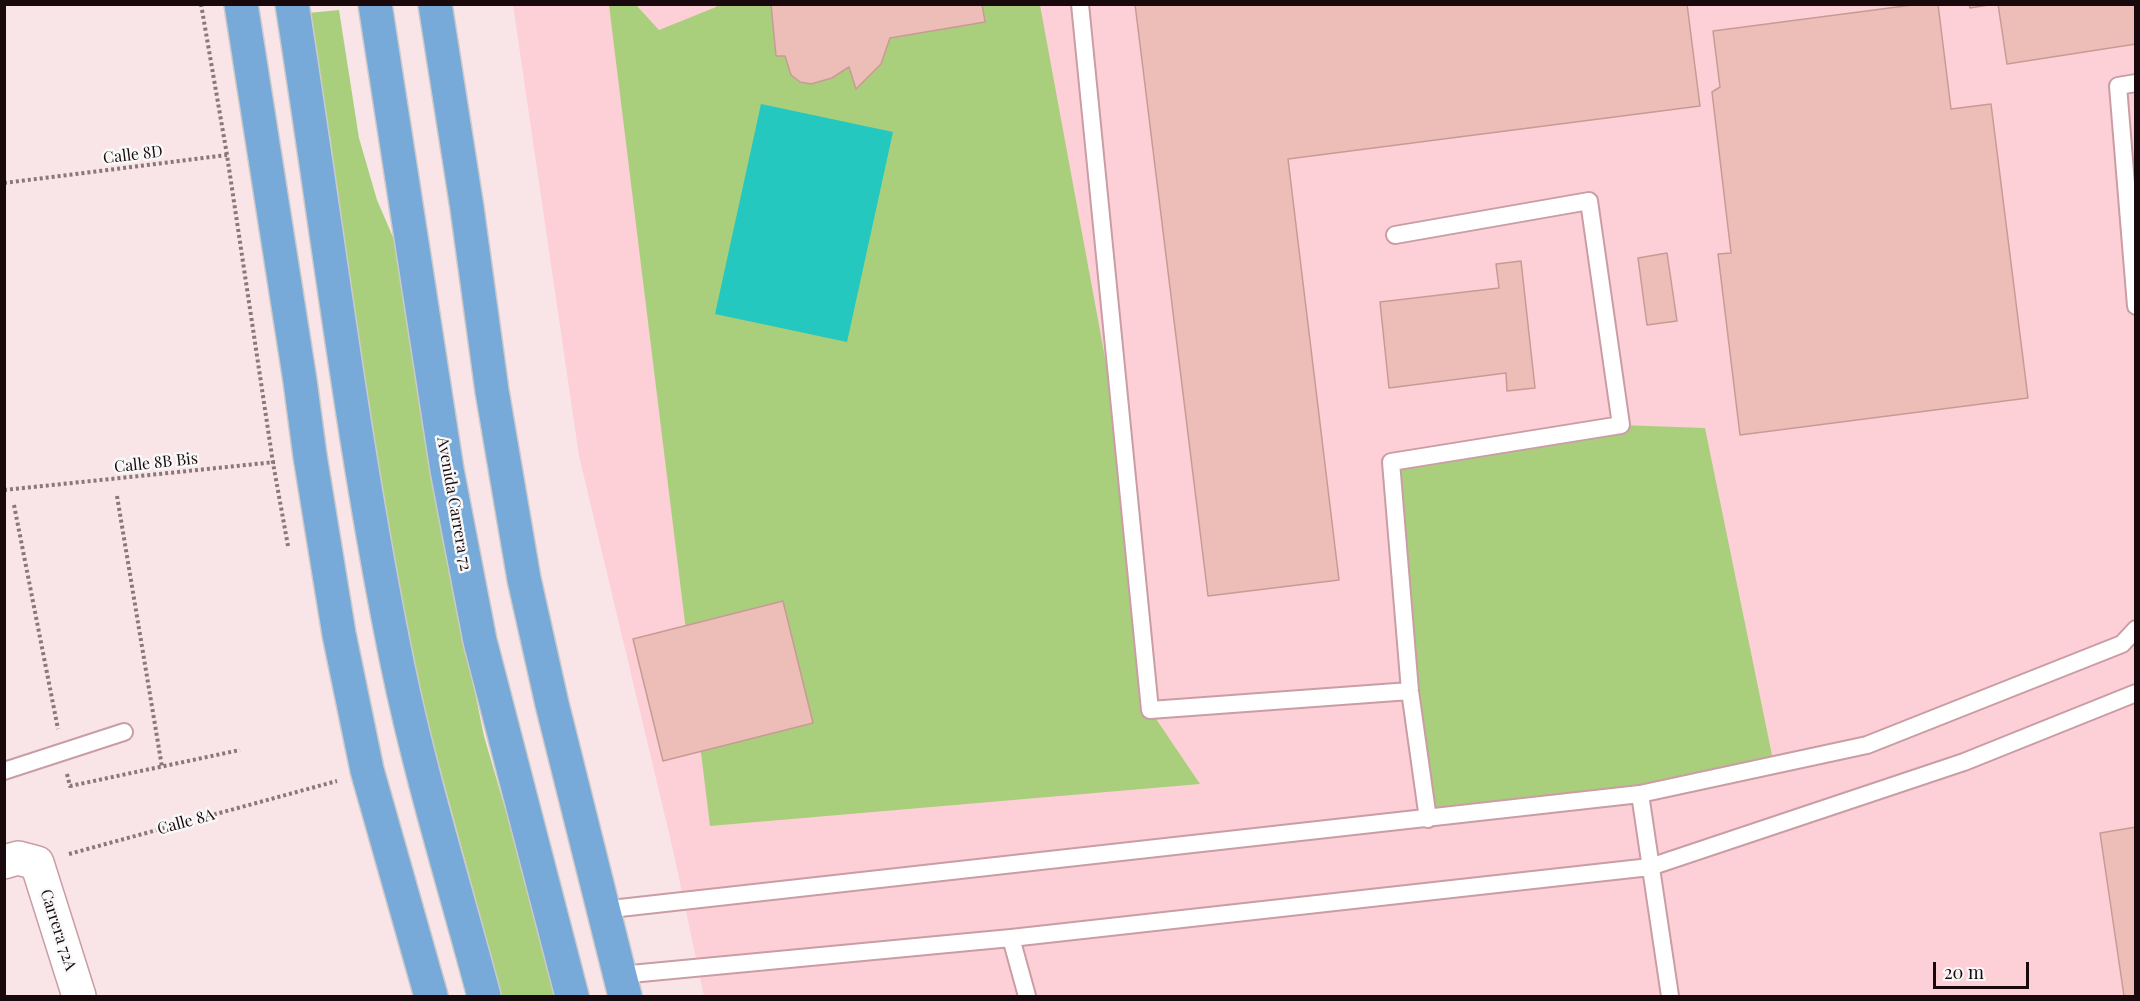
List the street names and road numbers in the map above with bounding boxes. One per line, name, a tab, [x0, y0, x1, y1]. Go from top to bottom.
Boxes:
street label: Calle 8D	[102, 142, 164, 168]
street label: Avenida Carrera 72	[433, 436, 475, 572]
street label: Calle 8B Bis	[113, 449, 199, 477]
street label: Calle 8A	[155, 805, 217, 839]
street label: Carrera 72A	[36, 887, 80, 973]

